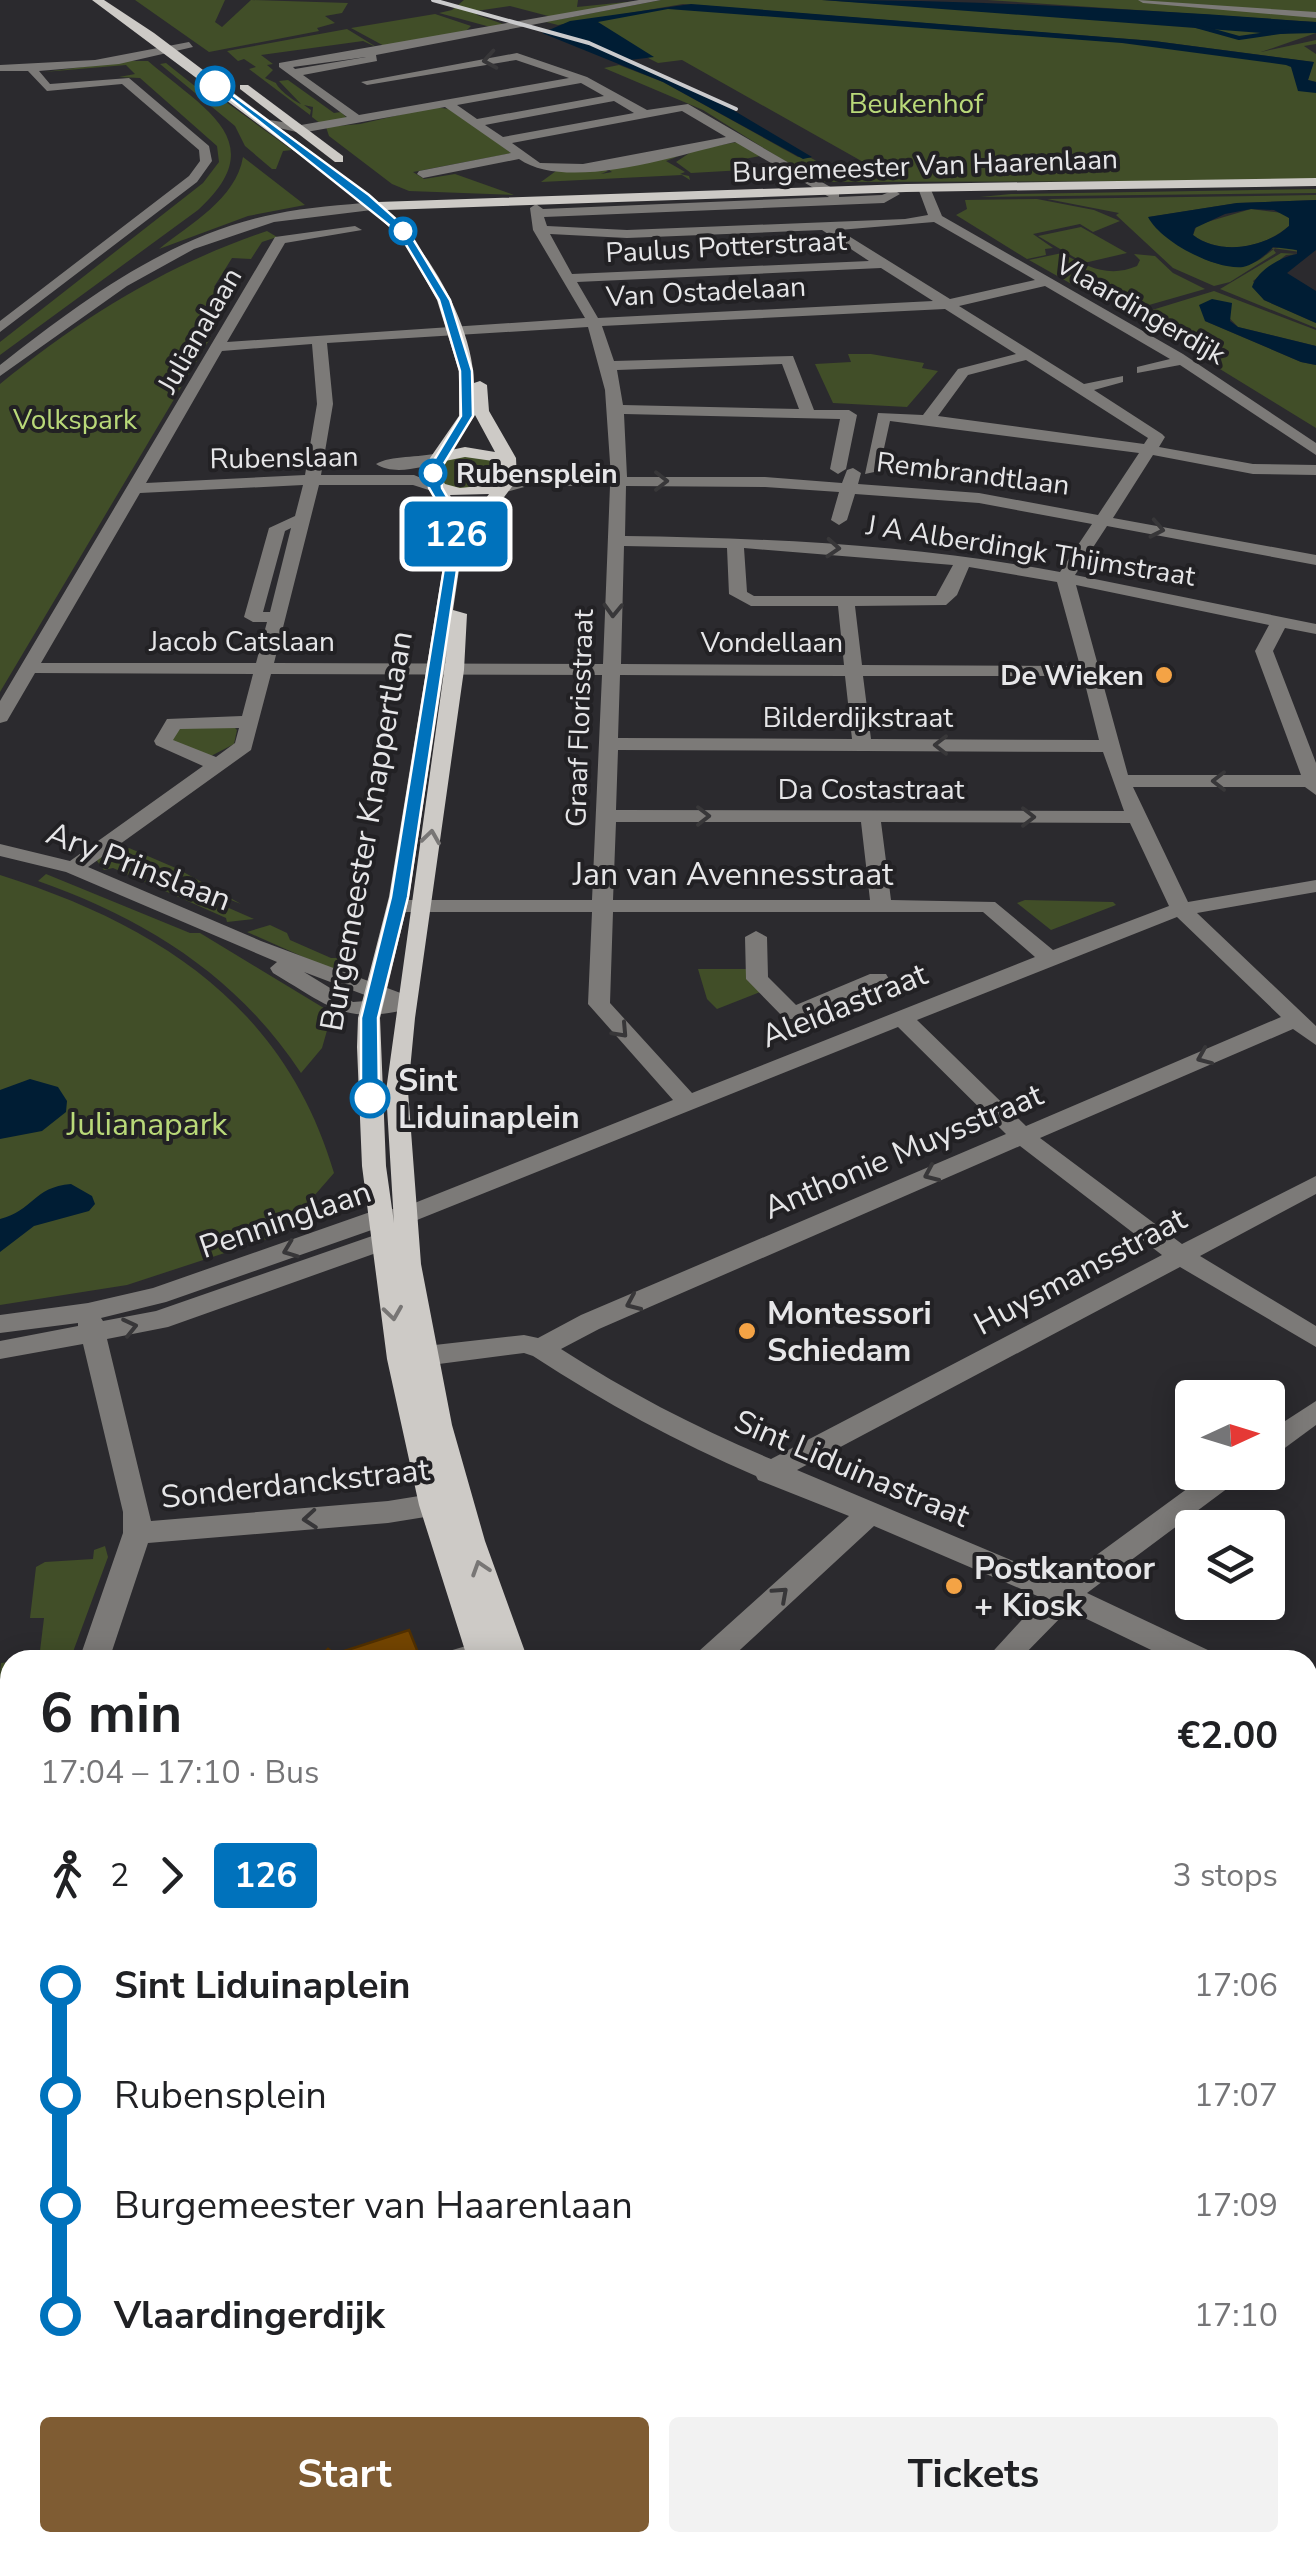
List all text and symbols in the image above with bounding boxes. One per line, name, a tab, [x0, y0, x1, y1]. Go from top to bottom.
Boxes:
one-way arrow	[482, 49, 498, 70]
unlabelled marker	[196, 67, 234, 105]
park label: Beukenhof	[849, 85, 984, 123]
street label: Burgemeester Van Haarenlaan	[732, 140, 1118, 192]
unlabelled marker	[390, 218, 416, 244]
street label: Paulus Potterstraat	[605, 222, 848, 272]
street label: Vlaardingerdijk	[1048, 245, 1233, 374]
street label: Julianalaan	[148, 261, 251, 401]
street label: Van Ostadelaan	[604, 268, 807, 316]
park label: Volkspark	[12, 401, 138, 439]
street label: Rubenslaan	[209, 438, 359, 478]
street label: Rembrandtlaan	[874, 443, 1072, 505]
place label: Rubensplein	[456, 455, 618, 493]
marker: Rubensplein	[420, 460, 446, 486]
one-way arrow	[654, 470, 669, 492]
line badge: 126	[398, 502, 514, 566]
street label: J A Alberdingk Thijmstraat	[863, 506, 1198, 596]
text: 126	[424, 511, 488, 558]
one-way arrow	[1149, 517, 1166, 538]
one-way arrow	[825, 537, 841, 558]
one-way arrow	[603, 603, 624, 619]
street label: Graaf Florisstraat	[557, 608, 603, 828]
street label: Jacob Catslaan	[148, 623, 335, 661]
street label: Vondellaan	[700, 624, 843, 662]
street label: Burgemeester Knappertlaan	[310, 628, 423, 1035]
place label: De Wieken	[1000, 657, 1144, 695]
marker: De Wieken	[1153, 664, 1175, 686]
street label: Bilderdijkstraat	[763, 699, 953, 737]
one-way arrow	[933, 734, 948, 756]
one-way arrow	[1210, 770, 1226, 792]
street label: Da Costastraat	[778, 771, 965, 809]
one-way arrow	[696, 805, 712, 827]
one-way arrow	[1022, 806, 1037, 828]
street label: Ary Prinslaan	[40, 812, 237, 921]
one-way arrow	[420, 829, 441, 845]
street label: Jan van Avennesstraat	[572, 853, 894, 896]
street label: Aleidastraat	[755, 952, 934, 1058]
one-way arrow	[609, 1019, 627, 1038]
one-way arrow	[1196, 1046, 1214, 1066]
place label: Sint Liduinaplein	[398, 1059, 580, 1139]
street label: Anthonie Muysstraat	[757, 1073, 1050, 1230]
marker: Sint Liduinaplein	[351, 1079, 389, 1117]
park label: Julianapark	[66, 1103, 228, 1146]
one-way arrow	[923, 1162, 941, 1182]
street label: Penninglaan	[194, 1170, 377, 1269]
street label: Huysmansstraat	[967, 1197, 1195, 1345]
one-way arrow	[283, 1238, 300, 1259]
one-way arrow	[625, 1291, 643, 1311]
place label: Montessori Schiedam	[767, 1292, 932, 1372]
one-way arrow	[382, 1305, 403, 1322]
one-way arrow	[121, 1318, 138, 1339]
marker: Montessori Schiedam	[736, 1320, 758, 1342]
north arrow	[1175, 1380, 1285, 1490]
map controls	[1175, 1380, 1285, 1620]
street label: Sint Liduinastraat	[728, 1400, 977, 1538]
street label: Sonderdanckstraat	[159, 1448, 432, 1519]
one-way arrow	[301, 1507, 317, 1529]
button: layers	[1175, 1510, 1285, 1620]
place label: Postkantoor + Kiosk	[974, 1547, 1155, 1627]
one-way arrow	[471, 1561, 491, 1578]
marker: Postkantoor + Kiosk	[943, 1575, 965, 1597]
one-way arrow	[769, 1588, 788, 1606]
text: 6 min	[40, 1676, 182, 1751]
text: €2.00	[1177, 1710, 1278, 1761]
text: 17:04 – 17:10 · Bus	[40, 1751, 319, 1794]
icon: walk	[40, 1848, 95, 1903]
icon: forward	[144, 1848, 199, 1903]
text: 126	[234, 1852, 297, 1899]
text: 2	[110, 1854, 129, 1897]
text: 3 stops	[1172, 1854, 1278, 1897]
text: Sint Liduinaplein	[114, 1960, 411, 2011]
text: 17:06	[1194, 1964, 1278, 2007]
text: Rubensplein	[114, 2070, 327, 2121]
text: 17:07	[1194, 2074, 1278, 2117]
text: Burgemeester van Haarenlaan	[114, 2180, 633, 2231]
text: 17:09	[1194, 2184, 1278, 2227]
text: Vlaardingerdijk	[114, 2290, 385, 2341]
text: 17:10	[1194, 2294, 1278, 2337]
button: Start	[40, 2417, 649, 2532]
button: Tickets	[669, 2417, 1278, 2532]

